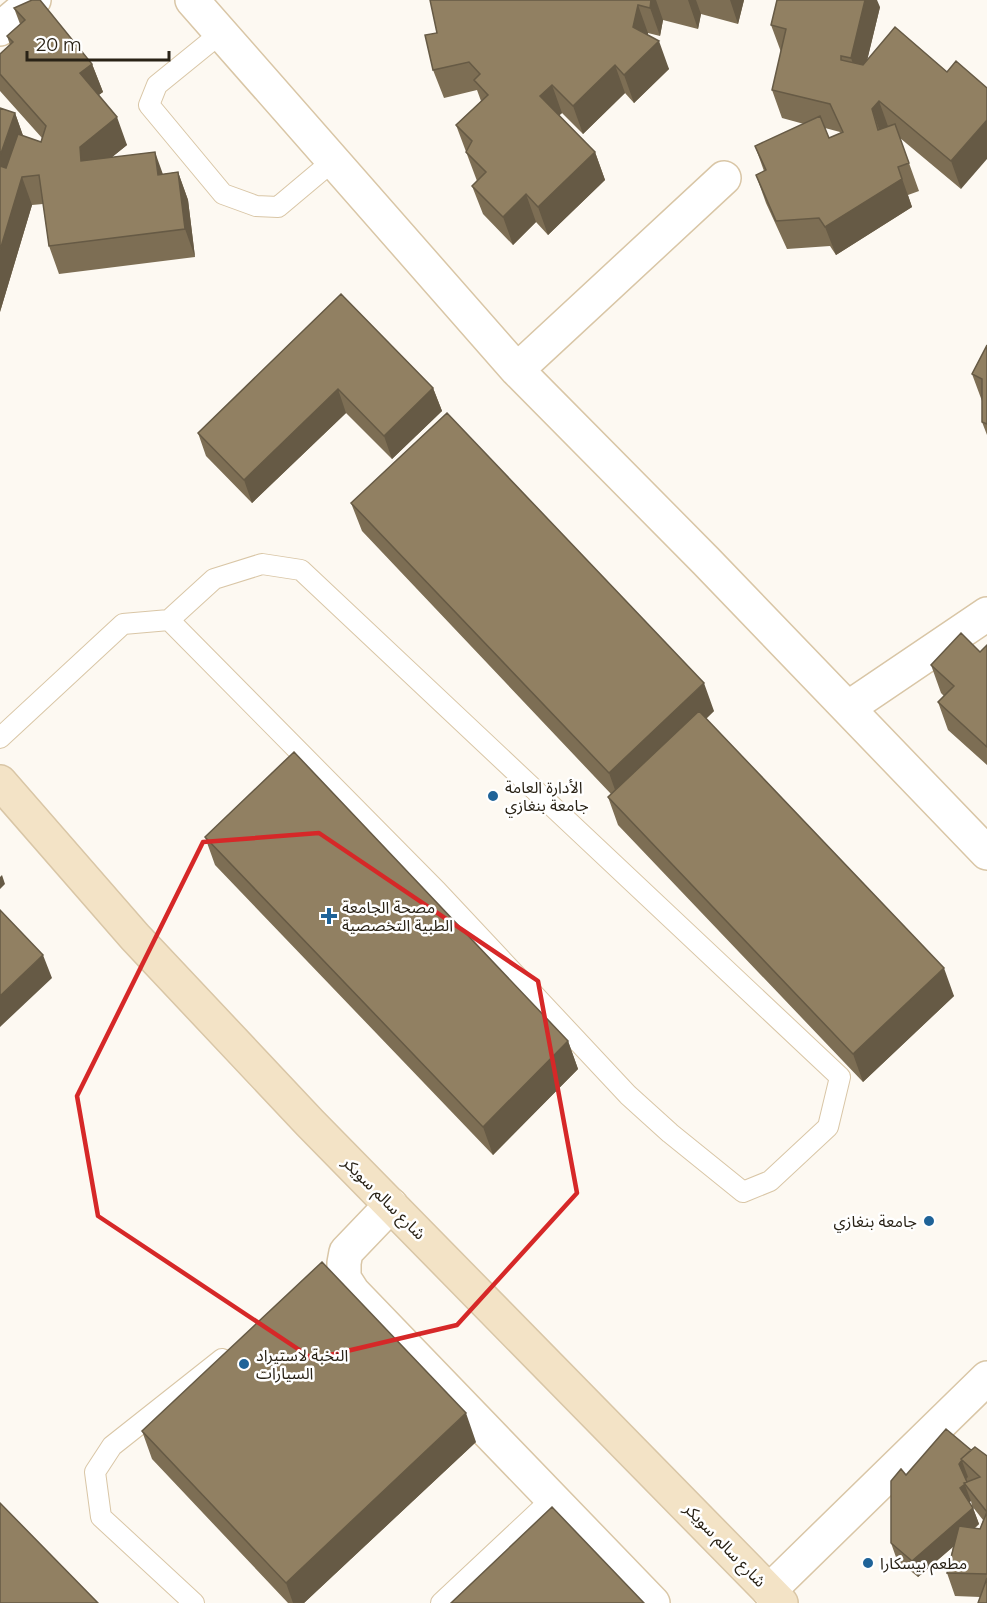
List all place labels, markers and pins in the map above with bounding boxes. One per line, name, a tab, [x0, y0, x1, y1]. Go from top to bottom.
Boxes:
place label: الأدارة العامة جامعة بنغازي	[505, 778, 589, 817]
marker: الأدارة العامة جامعة بنغازي	[486, 789, 500, 803]
place label: مصحة الجامعة الطبية التخصصية	[342, 898, 453, 935]
marker: مصحة الجامعة الطبية التخصصية	[320, 907, 338, 925]
place label: جامعة بنغازي	[833, 1212, 917, 1233]
marker: جامعة بنغازي	[922, 1214, 936, 1228]
place label: النخبة لاستيراد السيارات	[256, 1346, 348, 1383]
marker: النخبة لاستيراد السيارات	[237, 1357, 251, 1371]
place label: مطعم بيسكارا	[880, 1554, 967, 1576]
marker: مطعم بيسكارا	[861, 1556, 875, 1570]

